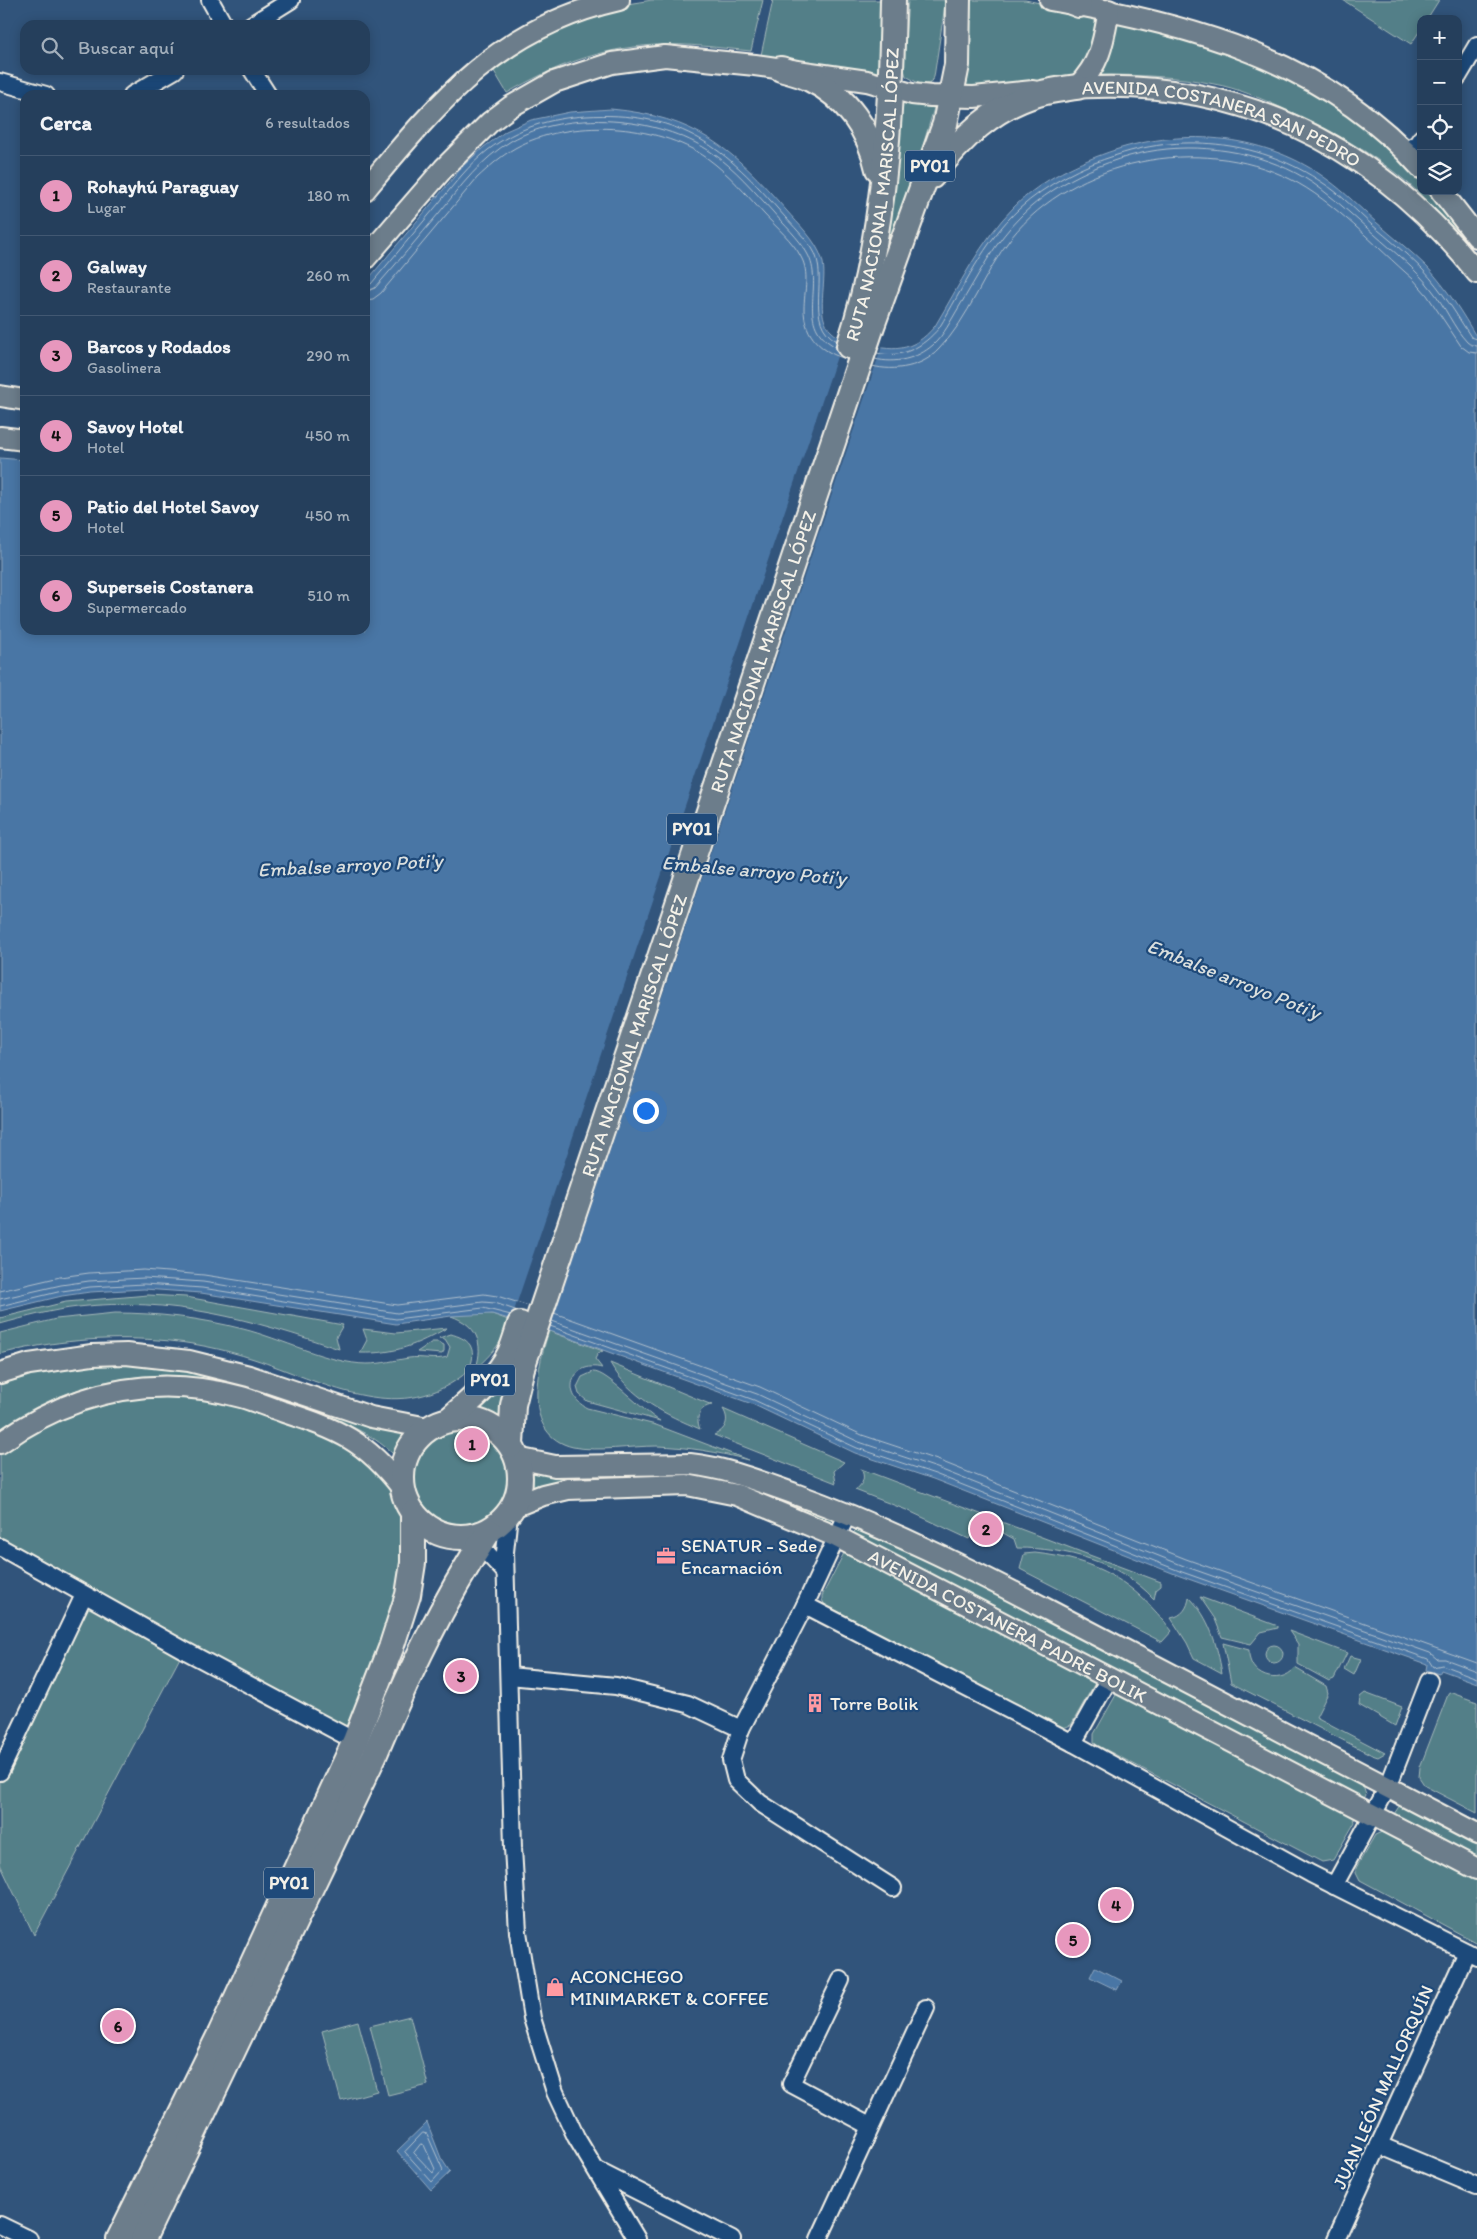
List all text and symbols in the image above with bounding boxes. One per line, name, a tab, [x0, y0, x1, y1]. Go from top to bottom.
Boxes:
map controls	[1417, 15, 1462, 195]
button: +	[1417, 15, 1462, 60]
search box	[20, 20, 370, 75]
icon: search	[38, 34, 66, 62]
text: Buscar aquí	[78, 36, 174, 59]
street label: RUTA NACIONAL MARISCAL LÓPEZ	[840, 47, 903, 344]
button: −	[1417, 60, 1462, 105]
street label: AVENIDA COSTANERA SAN PEDRO	[1081, 75, 1365, 172]
button: locate	[1417, 105, 1462, 150]
text: Cerca	[40, 110, 92, 135]
text: 6 resultados	[265, 113, 350, 132]
road number: PY01	[905, 150, 955, 182]
button: layers	[1417, 150, 1462, 195]
text: Rohayhú Paraguay	[87, 175, 239, 198]
text: 1	[52, 186, 60, 205]
text: 180 m	[307, 186, 350, 205]
text: Lugar	[87, 198, 126, 217]
text: Galway	[87, 255, 147, 278]
text: 2	[52, 266, 60, 285]
text: 260 m	[306, 266, 350, 285]
text: Restaurante	[87, 278, 171, 297]
text: Barcos y Rodados	[87, 335, 231, 358]
text: 3	[52, 346, 60, 365]
text: 290 m	[306, 346, 350, 365]
text: Gasolinera	[87, 358, 161, 377]
text: Savoy Hotel	[87, 415, 184, 438]
text: 4	[51, 426, 61, 445]
text: 450 m	[305, 426, 350, 445]
text: Hotel	[87, 438, 124, 457]
text: Patio del Hotel Savoy	[87, 495, 259, 518]
text: 5	[52, 506, 60, 525]
text: 450 m	[305, 506, 350, 525]
street label: RUTA NACIONAL MARISCAL LÓPEZ	[705, 507, 821, 796]
text: Hotel	[87, 518, 124, 537]
text: Superseis Costanera	[87, 575, 253, 598]
text: 6	[52, 586, 60, 605]
text: 510 m	[307, 586, 350, 605]
text: Supermercado	[87, 598, 187, 617]
road number: PY01	[667, 814, 717, 844]
water label: Embalse arroyo Poti'y	[257, 848, 445, 882]
water label: Embalse arroyo Poti'y	[661, 850, 850, 890]
street label: RUTA NACIONAL MARISCAL LÓPEZ	[576, 891, 692, 1180]
water label: Embalse arroyo Poti'y	[1144, 933, 1327, 1026]
your location	[633, 1098, 659, 1124]
road number: PY01	[465, 1364, 515, 1396]
pin: 1	[456, 1425, 488, 1463]
pin: 2	[970, 1510, 1002, 1548]
place label: SENATUR - Sede Encarnación	[681, 1534, 817, 1579]
street label: AVENIDA COSTANERA PADRE BOLIK	[865, 1544, 1151, 1707]
office icon: SENATUR - Sede Encarnación	[655, 1545, 677, 1567]
pin: 3	[445, 1657, 477, 1695]
building icon: Torre Bolik	[804, 1692, 826, 1714]
place label: Torre Bolik	[830, 1692, 918, 1715]
road number: PY01	[264, 1868, 314, 1899]
pin: 4	[1100, 1886, 1132, 1924]
pin: 5	[1057, 1921, 1089, 1959]
place label: ACONCHEGO MINIMARKET & COFFEE	[570, 1965, 769, 2010]
shop icon: ACONCHEGO MINIMARKET & COFFEE	[544, 1976, 566, 1998]
street label: JUAN LEÓN MALLORQUÍN	[1328, 1982, 1438, 2192]
pin: 6	[102, 2007, 134, 2045]

